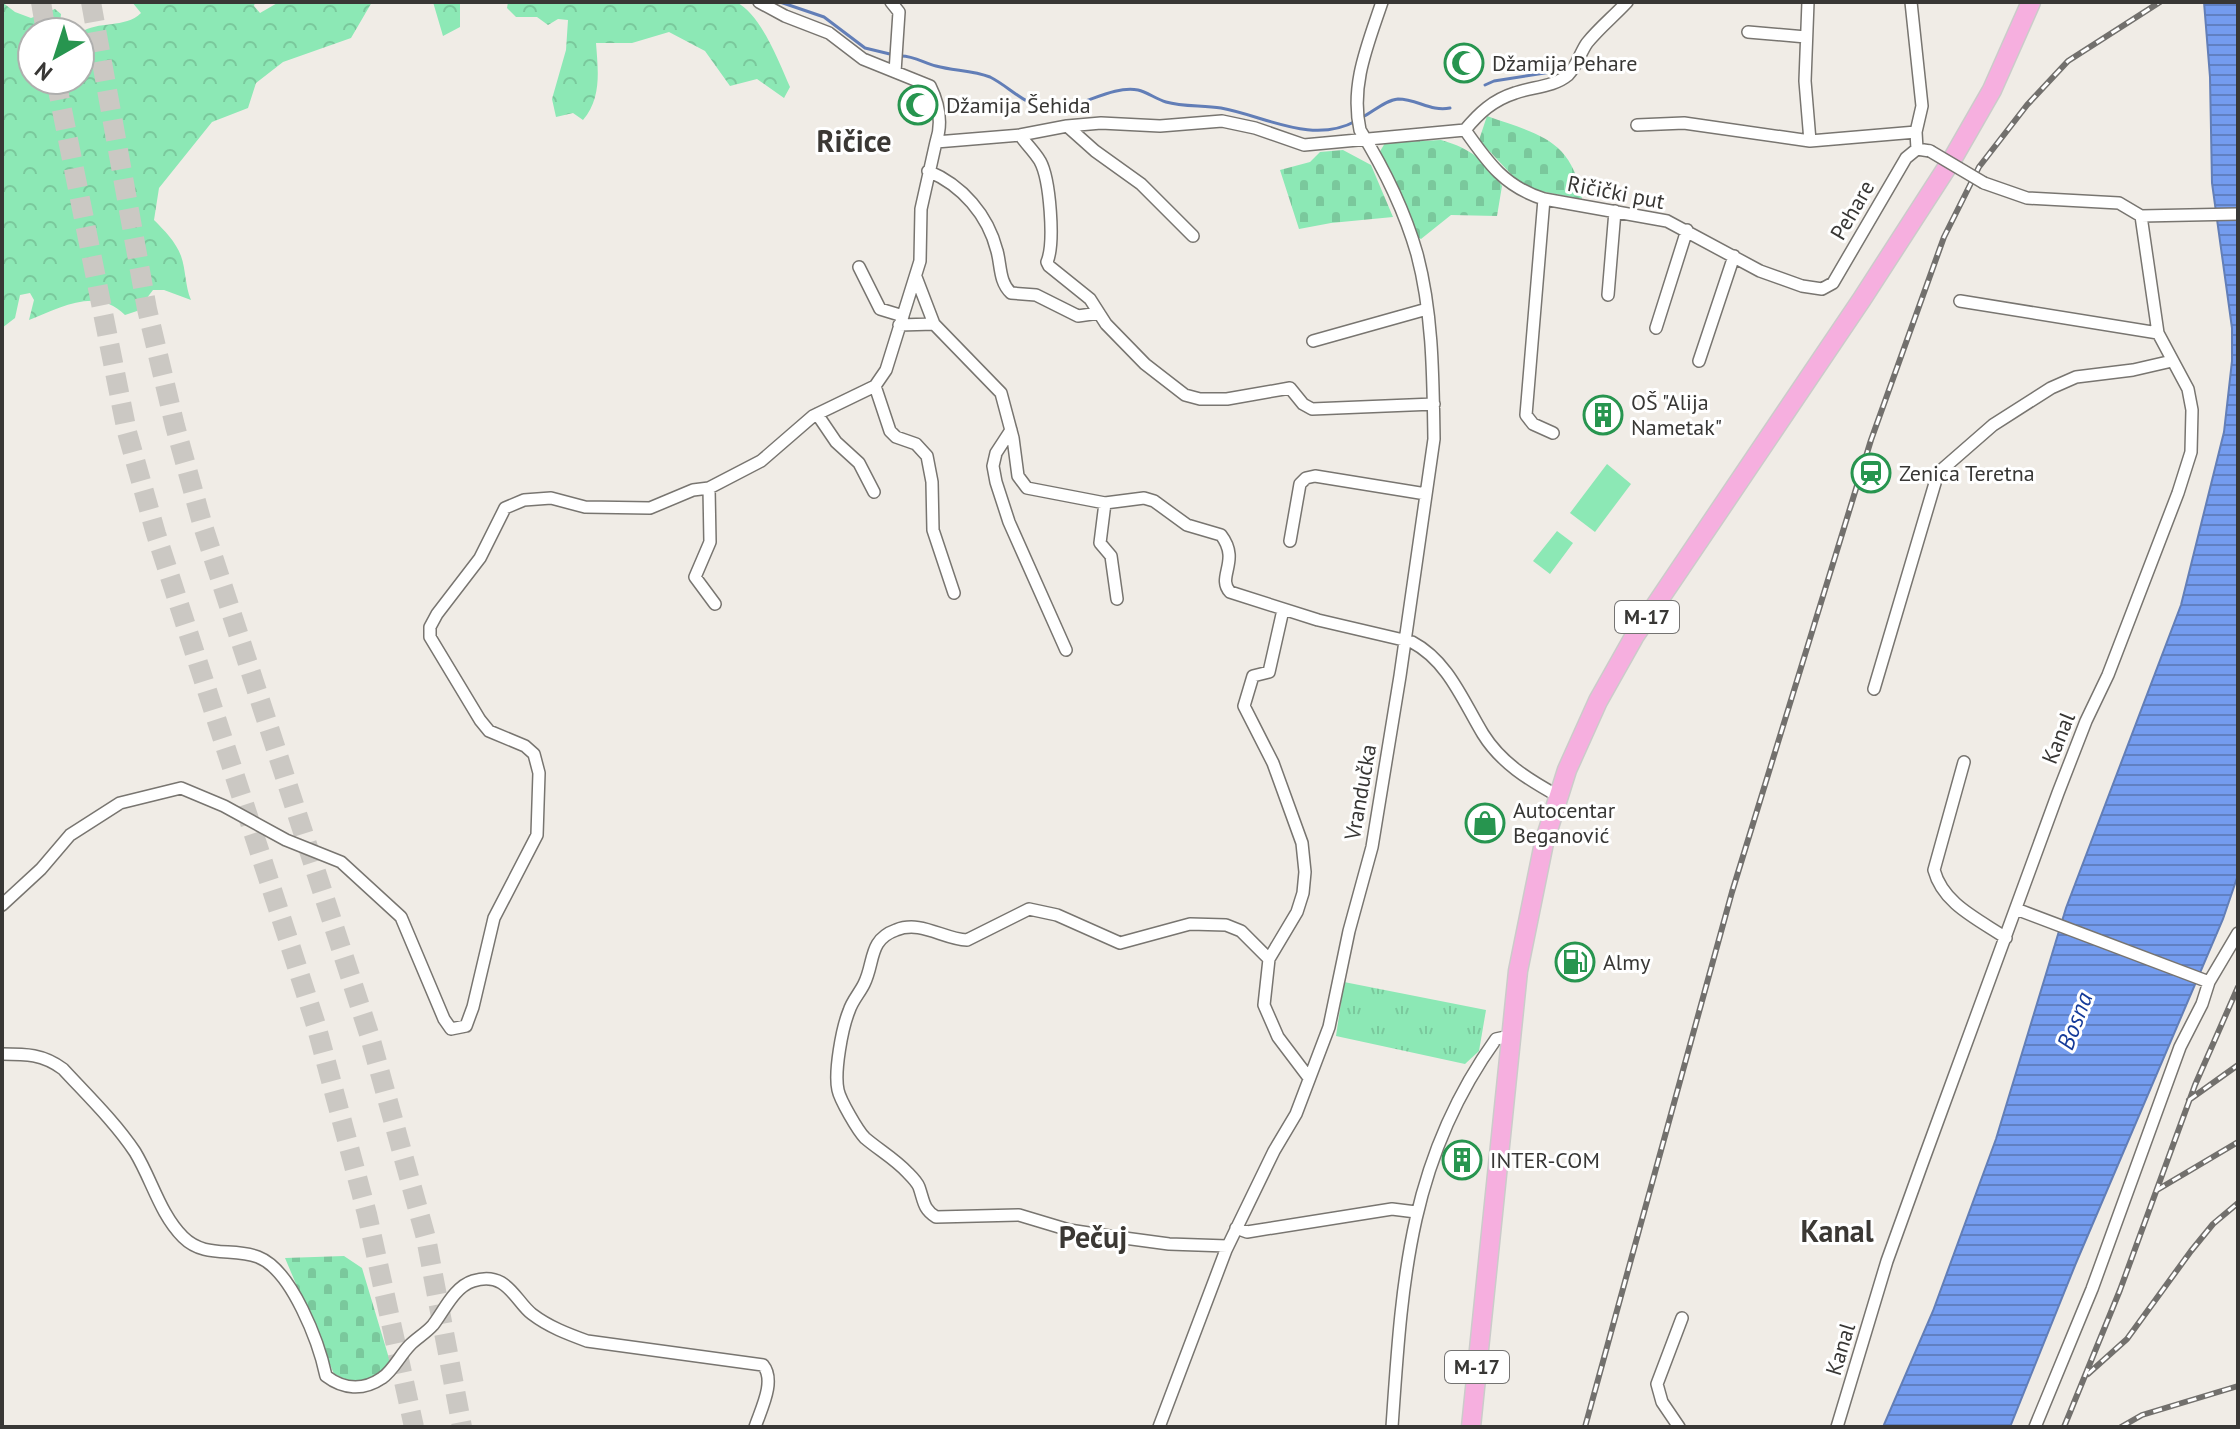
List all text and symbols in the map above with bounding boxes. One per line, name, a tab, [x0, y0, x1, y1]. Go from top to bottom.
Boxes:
north arrow	[16, 16, 96, 96]
mosque icon: Džamija Pehare	[1443, 42, 1485, 84]
place label: Džamija Pehare	[1492, 49, 1637, 77]
text: N	[29, 56, 58, 87]
mosque icon: Džamija Šehida	[897, 84, 939, 126]
place label: Džamija Šehida	[946, 91, 1091, 119]
district label: Ričice	[817, 121, 891, 160]
street label: Ričički put	[1565, 169, 1667, 215]
street label: Pehare	[1824, 175, 1880, 245]
place label: OŠ "Alija Nametak"	[1631, 388, 1722, 441]
building icon: OŠ "Alija Nametak"	[1582, 394, 1624, 436]
station icon: Zenica Teretna	[1850, 452, 1892, 494]
place label: Zenica Teretna	[1899, 459, 2035, 487]
road number: M-17	[1615, 601, 1679, 633]
street label: Kanal	[2035, 708, 2081, 768]
street label: Vrandučka	[1338, 742, 1382, 843]
place label: Autocentar Beganović	[1513, 796, 1616, 849]
shop icon: Autocentar Beganović	[1464, 802, 1506, 844]
fuel station icon: Almy	[1554, 941, 1596, 983]
place label: Almy	[1603, 948, 1651, 976]
water label: Bosna	[2049, 987, 2100, 1054]
building icon: INTER-COM	[1441, 1139, 1483, 1181]
place label: INTER-COM	[1490, 1146, 1600, 1174]
district label: Kanal	[1801, 1211, 1874, 1250]
district label: Pečuj	[1059, 1217, 1127, 1256]
street label: Kanal	[1819, 1319, 1861, 1378]
road number: M-17	[1445, 1351, 1509, 1383]

